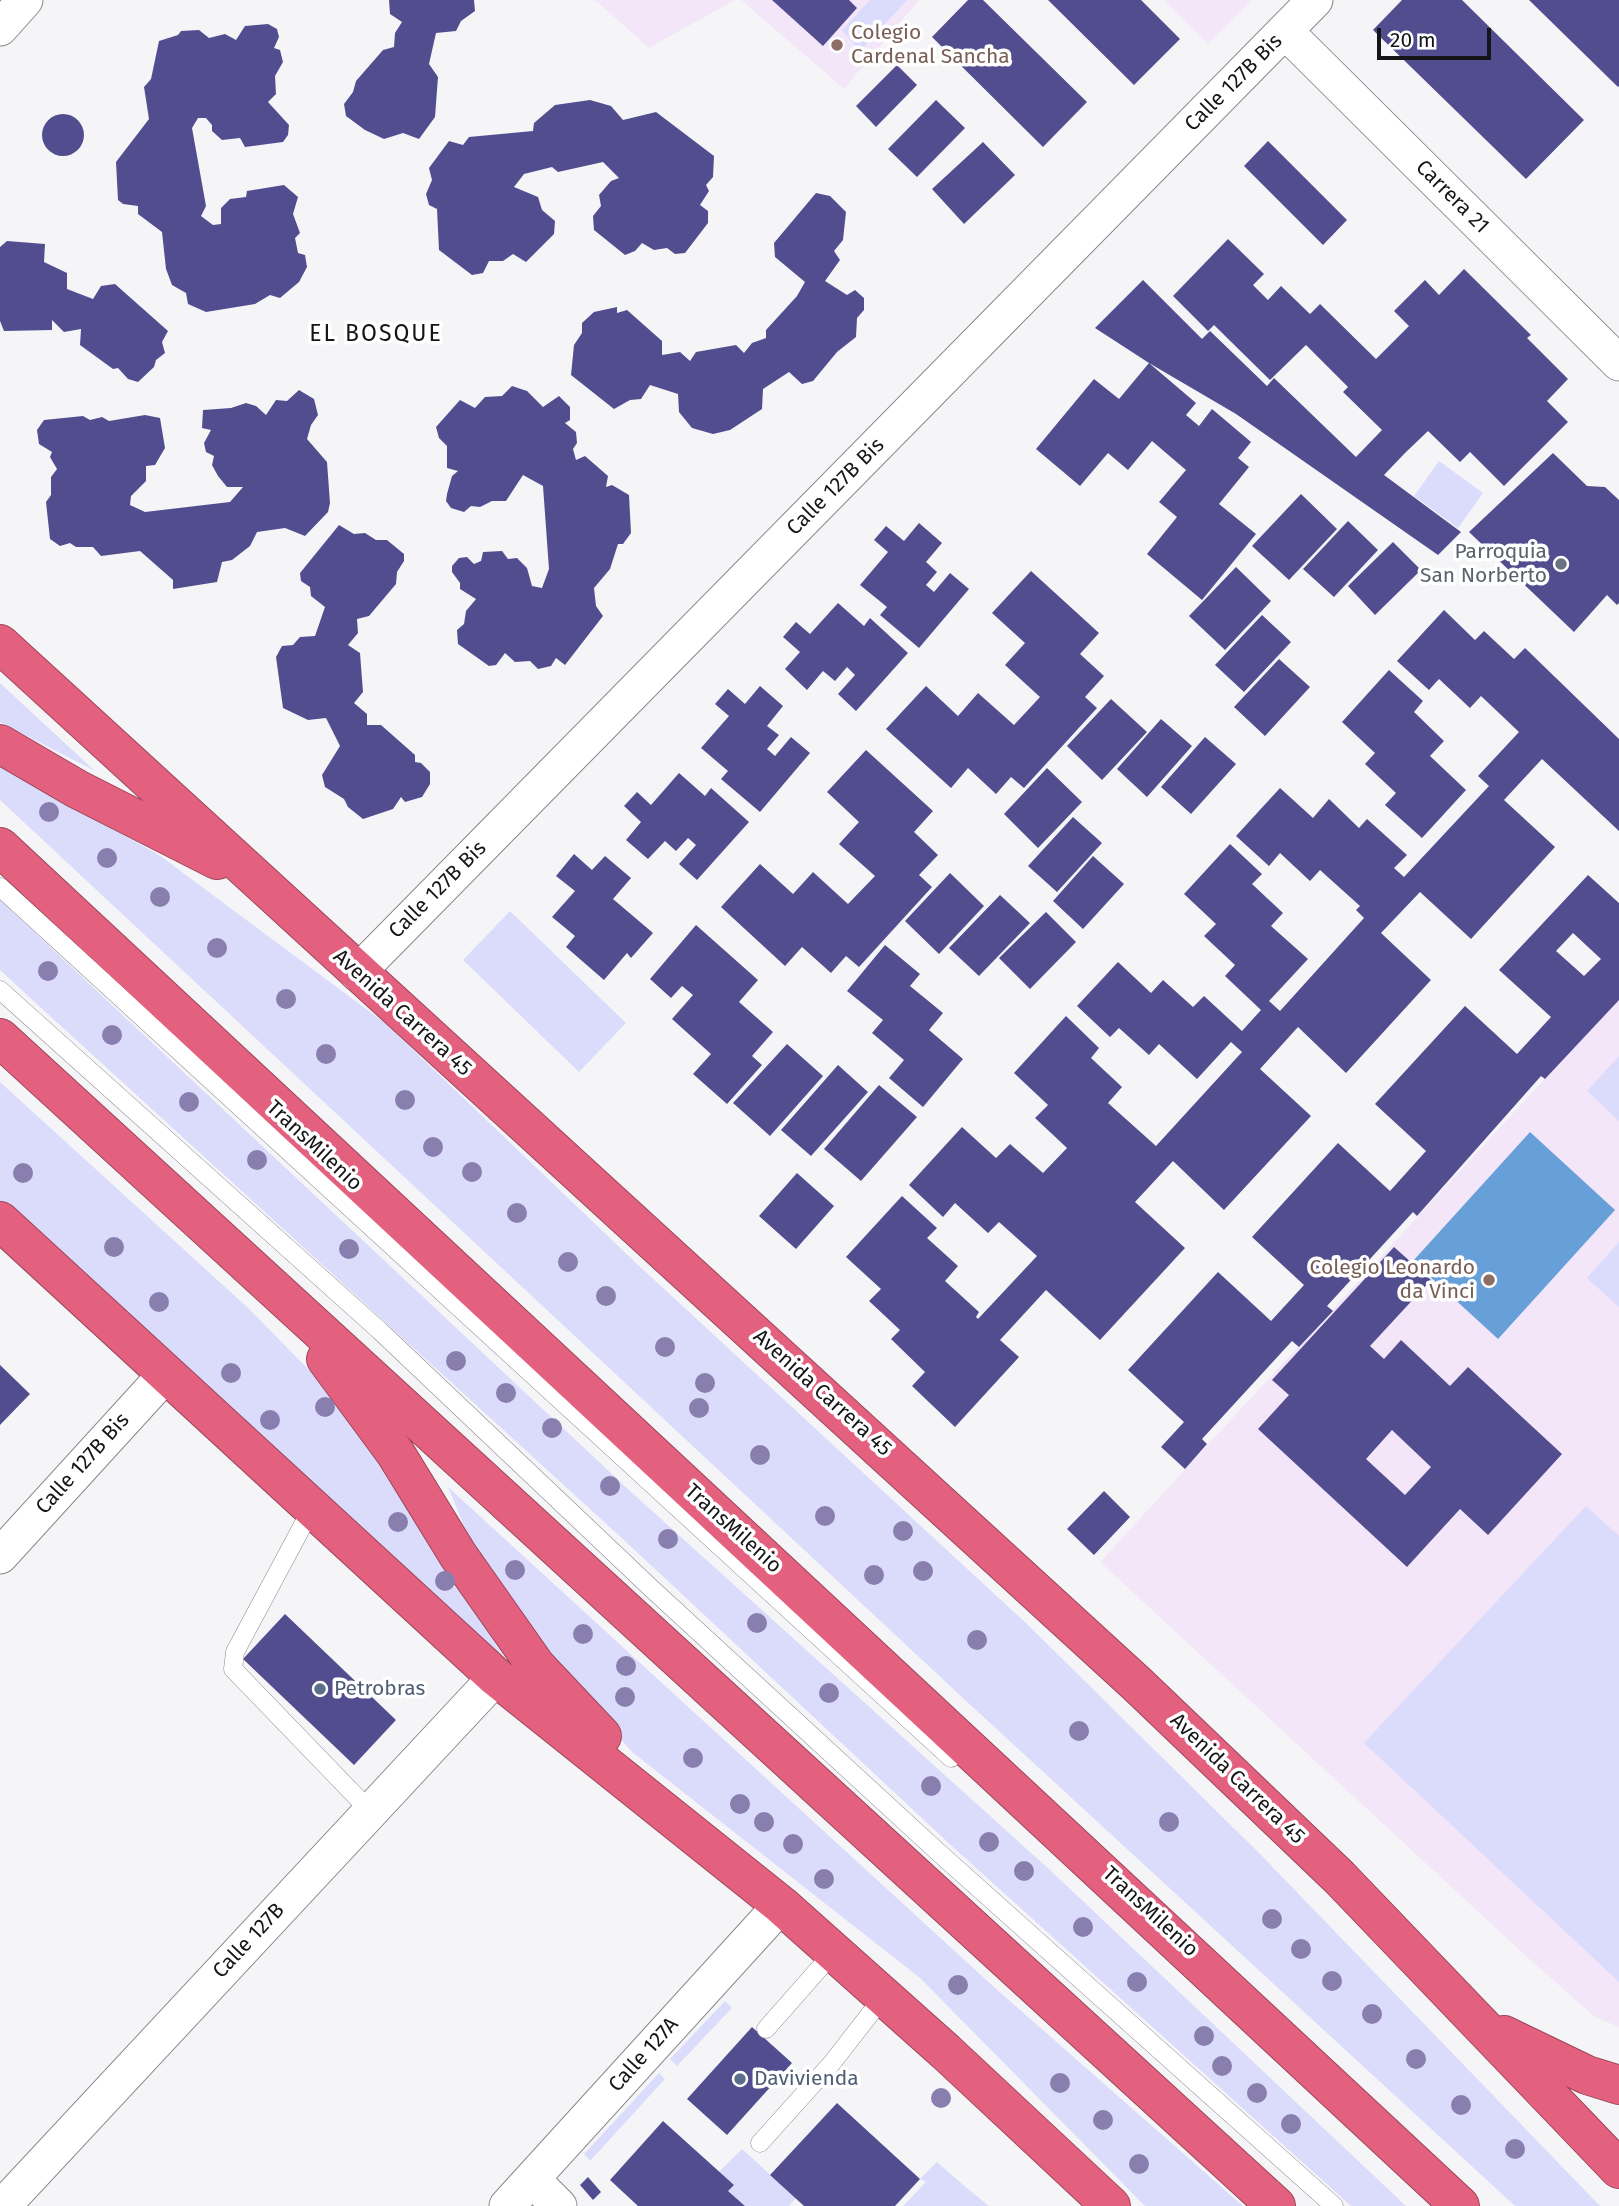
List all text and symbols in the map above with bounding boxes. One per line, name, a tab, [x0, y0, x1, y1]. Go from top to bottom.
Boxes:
scale bar	[1381, 14, 1495, 58]
place label: Colegio Cardenal Sancha	[851, 20, 1010, 70]
text: 20 m	[1390, 27, 1436, 53]
street label: Calle 127B Bis	[1180, 29, 1288, 137]
marker: Colegio Cardenal Sancha	[829, 37, 845, 53]
street label: Carrera 21	[1410, 155, 1494, 239]
district label: EL BOSQUE	[310, 321, 442, 349]
street label: Calle 127B Bis	[782, 433, 890, 541]
place label: Parroquia San Norberto	[1420, 539, 1547, 589]
marker: Parroquia San Norberto	[1553, 556, 1569, 572]
street label: Calle 127B Bis	[384, 836, 492, 944]
street label: Avenida Carrera 45	[328, 944, 476, 1082]
street label: TransMilenio	[261, 1095, 367, 1197]
place label: Colegio Leonardo da Vinci	[1310, 1255, 1475, 1305]
marker: Colegio Leonardo da Vinci	[1481, 1272, 1497, 1288]
street label: Avenida Carrera 45	[748, 1324, 896, 1462]
street label: Calle 127B Bis	[31, 1408, 135, 1520]
street label: TransMilenio	[679, 1479, 787, 1579]
place label: Petrobras	[334, 1676, 425, 1702]
marker: Petrobras	[312, 1681, 328, 1697]
street label: Avenida Carrera 45	[1164, 1708, 1310, 1850]
street label: TransMilenio	[1097, 1861, 1203, 1963]
street label: Calle 127B	[208, 1898, 290, 1984]
street label: Calle 127A	[604, 2012, 684, 2098]
place label: Davivienda	[754, 2066, 859, 2092]
marker: Davivienda	[732, 2071, 748, 2087]

